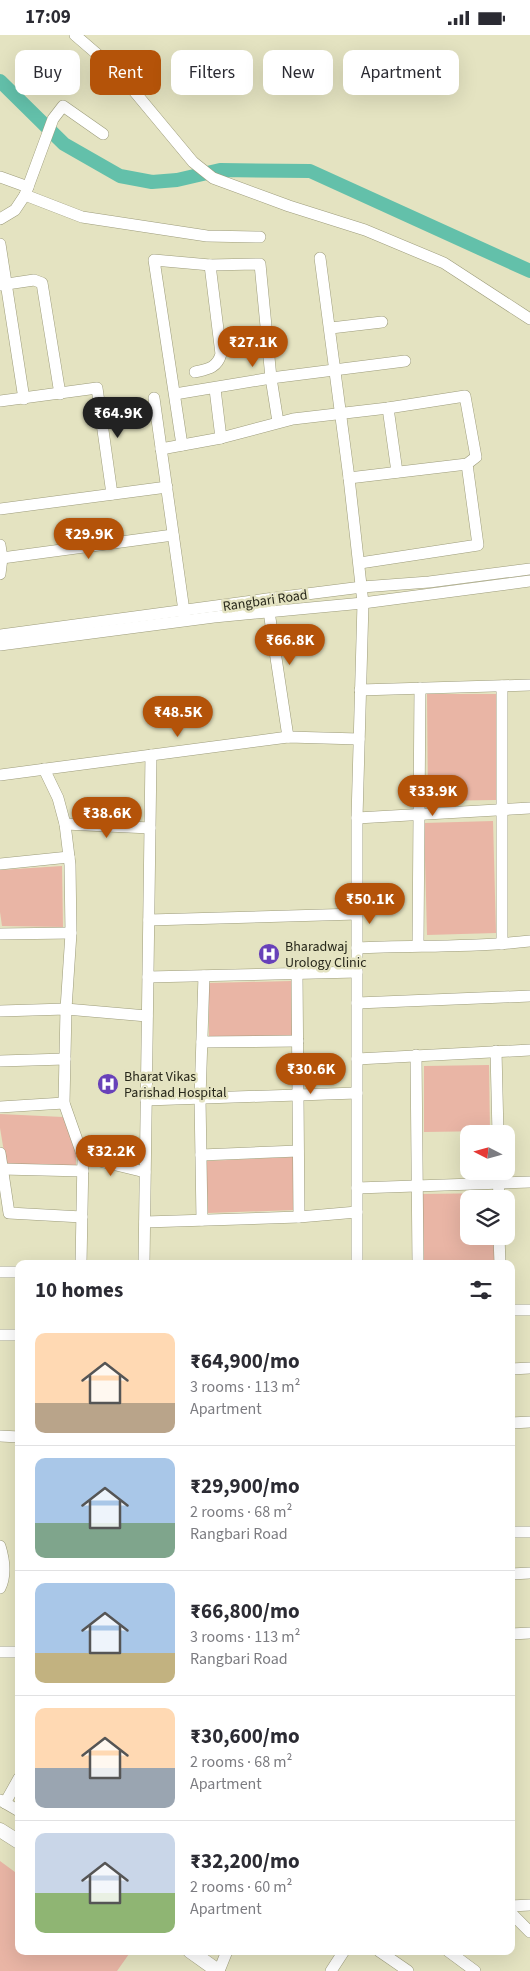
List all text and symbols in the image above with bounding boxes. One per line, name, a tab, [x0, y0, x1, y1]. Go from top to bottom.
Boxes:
text: 17:09	[25, 4, 71, 31]
chip: Buy	[15, 50, 80, 95]
chip: Rent	[90, 50, 161, 95]
chip: Filters	[171, 50, 253, 95]
chip: New	[263, 50, 333, 95]
chip: Apartment	[343, 50, 459, 95]
pin: ₹27.1K	[212, 325, 294, 368]
text: ₹27.1K	[229, 331, 277, 353]
pin: ₹64.9K	[77, 397, 159, 439]
text: ₹64.9K	[94, 402, 142, 424]
pin: ₹29.9K	[48, 517, 130, 560]
text: ₹29.9K	[65, 523, 113, 545]
street label: Rangbari Road	[221, 585, 309, 617]
pin: ₹66.8K	[249, 623, 331, 666]
text: ₹66.8K	[266, 629, 314, 651]
pin: ₹48.5K	[137, 695, 219, 738]
text: ₹48.5K	[154, 701, 202, 723]
pin: ₹33.9K	[392, 775, 474, 817]
text: ₹33.9K	[409, 780, 457, 802]
pin: ₹38.6K	[66, 797, 148, 839]
text: ₹38.6K	[83, 802, 131, 824]
pin: ₹50.1K	[329, 883, 411, 925]
text: ₹50.1K	[346, 888, 394, 910]
place label: Bharadwaj Urology Clinic	[285, 937, 367, 973]
hospital icon: Bharadwaj Urology Clinic	[257, 942, 281, 966]
pin: ₹30.6K	[270, 1053, 352, 1095]
text: ₹30.6K	[287, 1058, 335, 1080]
place label: Bharat Vikas Parishad Hospital	[124, 1067, 227, 1103]
hospital icon: Bharat Vikas Parishad Hospital	[96, 1072, 120, 1096]
north arrow	[460, 1125, 515, 1180]
map controls	[460, 1125, 515, 1245]
pin: ₹32.2K	[70, 1135, 152, 1177]
text: ₹32.2K	[87, 1140, 135, 1162]
button: layers	[460, 1190, 515, 1245]
text: 10 homes	[35, 1275, 123, 1305]
icon: filters	[467, 1276, 495, 1304]
text: ₹64,900/mo	[190, 1346, 300, 1376]
icon: home	[75, 1353, 135, 1413]
text: 3 rooms · 113 m²	[190, 1376, 300, 1398]
text: Apartment	[190, 1398, 262, 1420]
text: ₹29,900/mo	[190, 1471, 300, 1501]
icon: home	[75, 1478, 135, 1538]
text: 2 rooms · 68 m²	[190, 1501, 292, 1523]
text: Rangbari Road	[190, 1523, 288, 1545]
text: ₹66,800/mo	[190, 1596, 300, 1626]
icon: home	[75, 1603, 135, 1663]
text: 3 rooms · 113 m²	[190, 1626, 300, 1648]
text: Rangbari Road	[190, 1648, 288, 1670]
text: ₹30,600/mo	[190, 1721, 300, 1751]
icon: home	[75, 1728, 135, 1788]
text: 2 rooms · 68 m²	[190, 1751, 292, 1773]
text: Apartment	[190, 1773, 262, 1795]
text: ₹32,200/mo	[190, 1846, 300, 1876]
icon: home	[75, 1853, 135, 1913]
text: 2 rooms · 60 m²	[190, 1876, 292, 1898]
text: Apartment	[190, 1898, 262, 1920]

